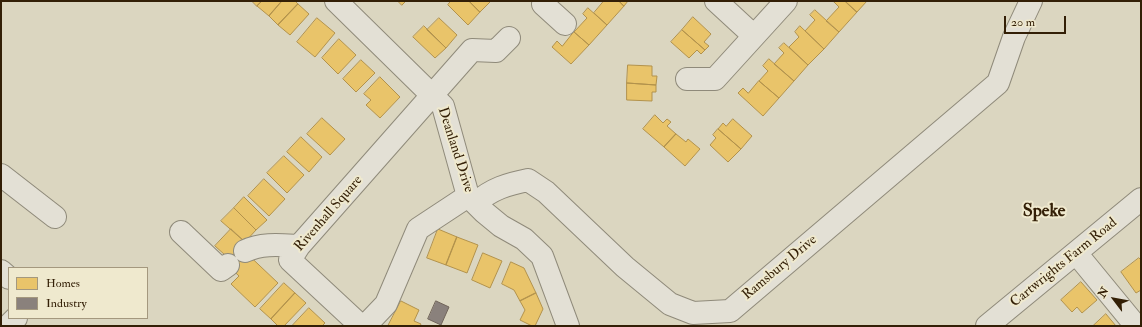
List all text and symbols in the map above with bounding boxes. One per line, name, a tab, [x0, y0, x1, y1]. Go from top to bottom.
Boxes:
scale bar	[1006, 8, 1068, 34]
text: 20 m	[1011, 15, 1035, 30]
street label: Deanland Drive	[433, 105, 477, 195]
street label: Rivenhall Square	[291, 173, 367, 255]
district label: Speke	[1023, 201, 1065, 223]
street label: Cartwrights Farm Road	[1007, 215, 1121, 311]
street label: Ramsbury Drive	[739, 232, 821, 304]
legend	[8, 267, 148, 319]
text: Homes	[46, 276, 80, 291]
north arrow	[1094, 279, 1134, 319]
text: N	[1095, 285, 1112, 300]
text: Industry	[46, 296, 87, 311]

